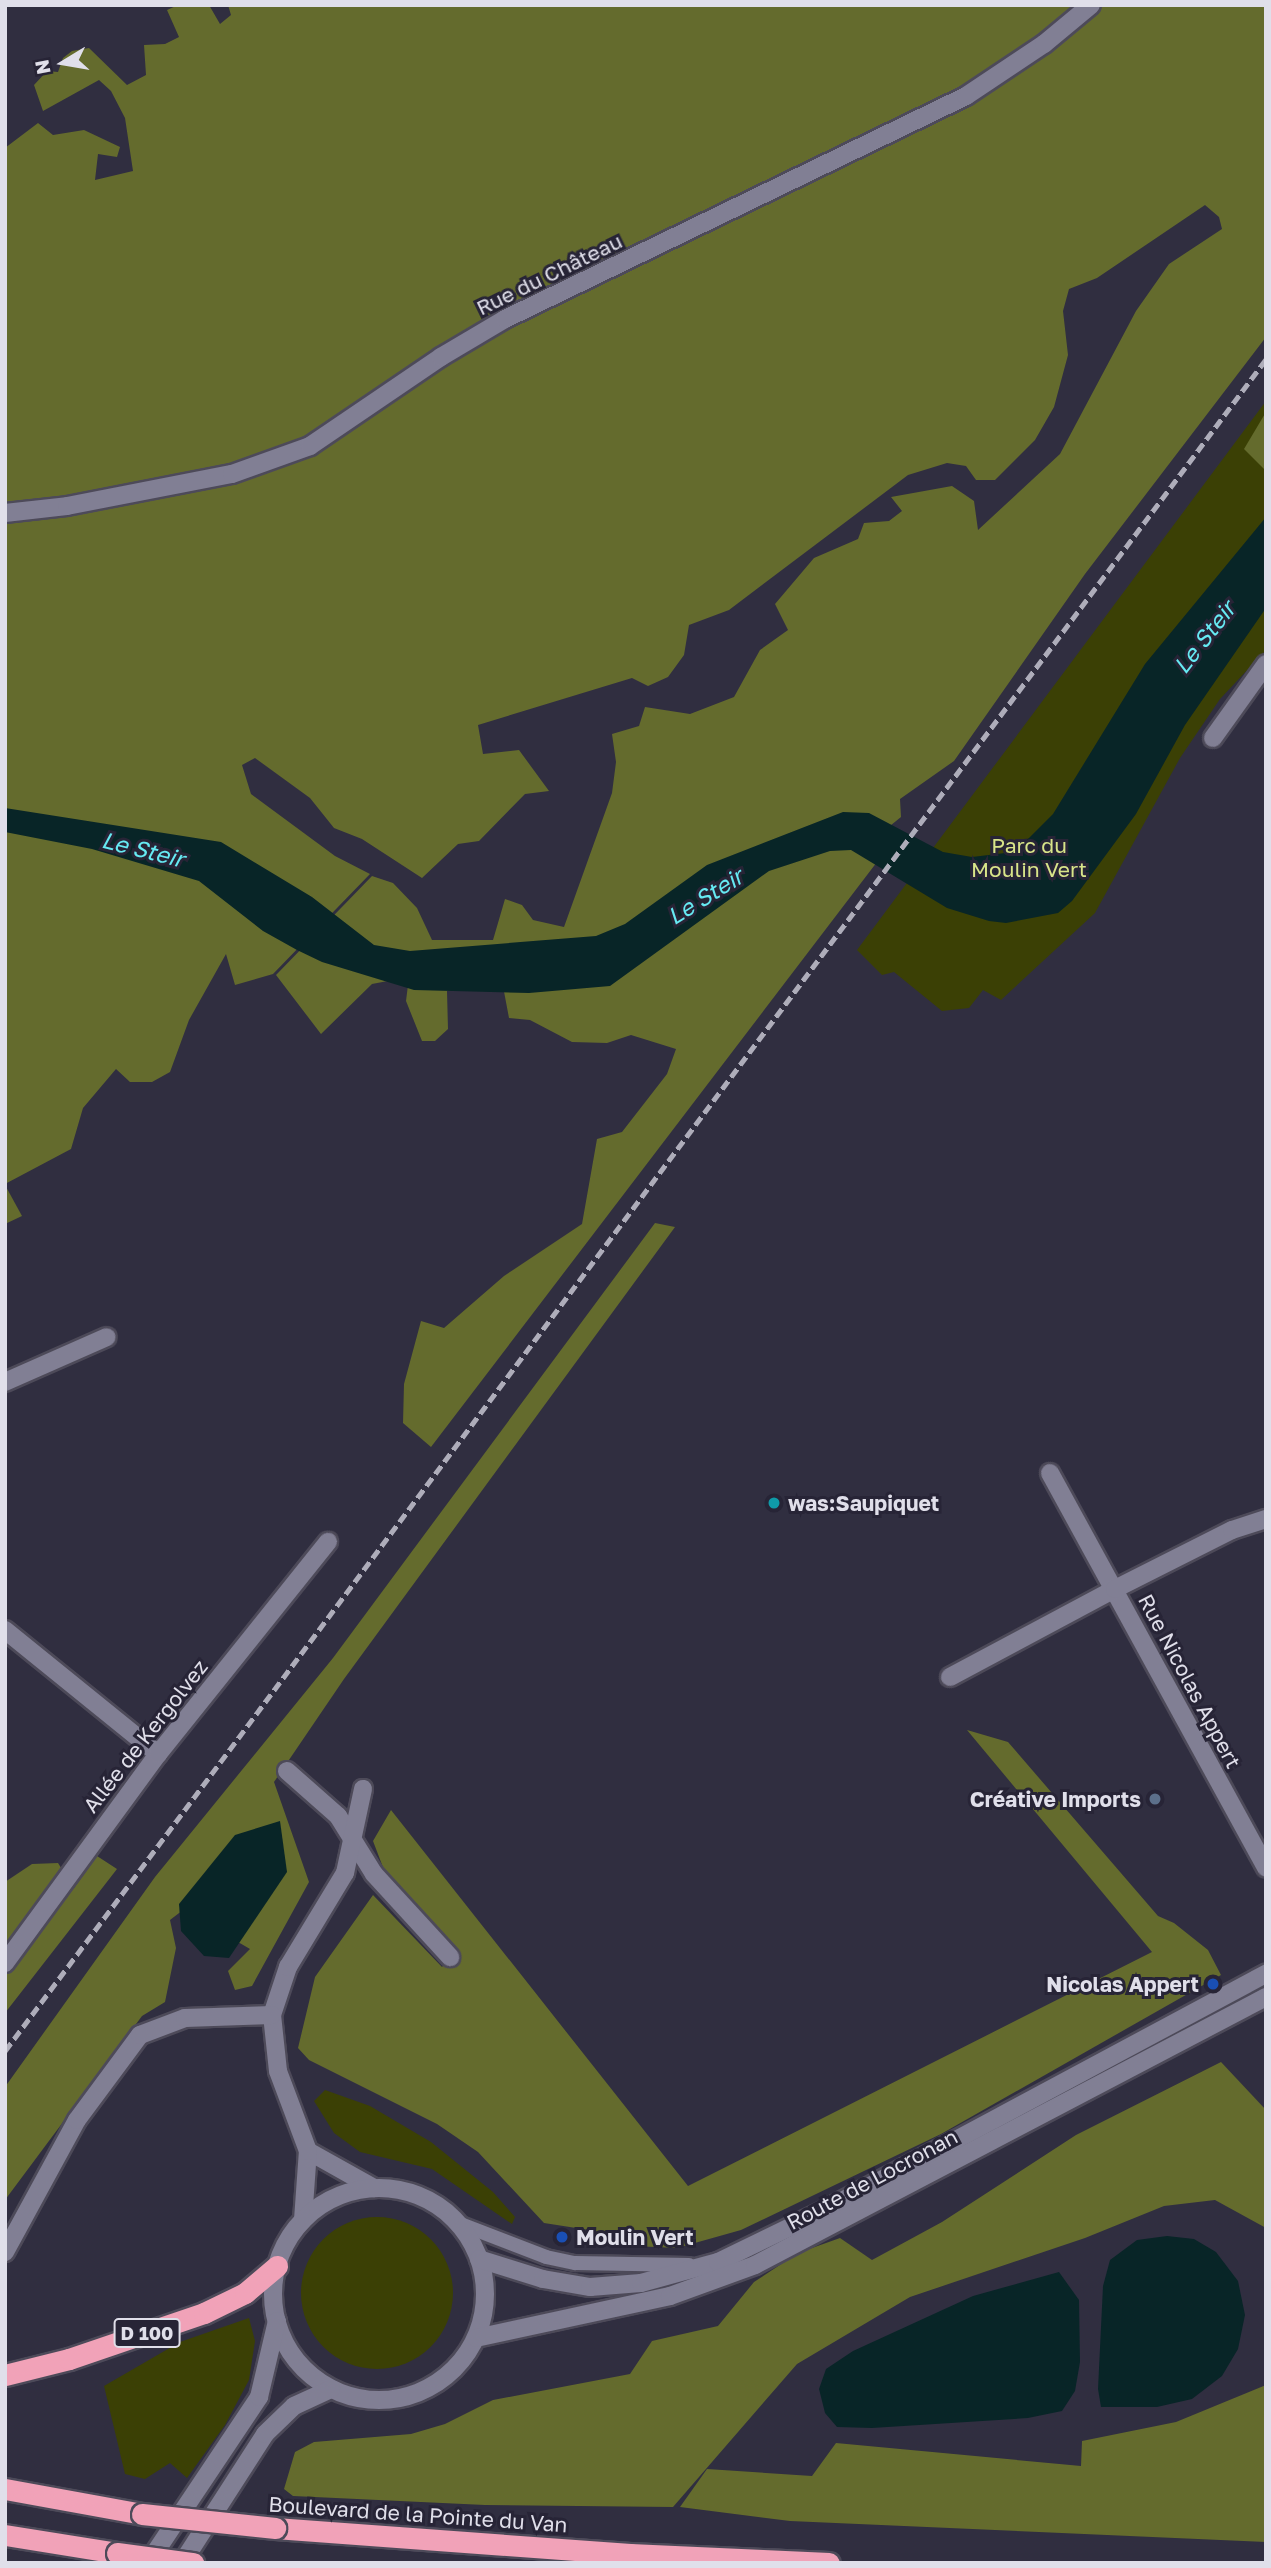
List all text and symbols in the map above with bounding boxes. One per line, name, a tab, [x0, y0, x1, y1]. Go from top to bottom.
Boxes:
north arrow	[28, 28, 98, 98]
text: N	[29, 58, 55, 76]
street label: Rue du Château	[472, 228, 626, 320]
water label: Le Steir	[1167, 595, 1241, 679]
water label: Le Steir	[99, 825, 187, 873]
park label: Parc du Moulin Vert	[971, 832, 1087, 882]
water label: Le Steir	[662, 862, 748, 930]
place label: was:Saupiquet	[788, 1490, 939, 1516]
marker: was:Saupiquet	[766, 1495, 782, 1511]
street label: Rue Nicolas Appert	[1133, 1590, 1247, 1772]
street label: Allée de Kergolvez	[77, 1655, 213, 1817]
place label: Créative Imports	[970, 1786, 1141, 1812]
marker: Créative Imports	[1147, 1791, 1163, 1807]
place label: Nicolas Appert	[1046, 1971, 1199, 1997]
marker: Nicolas Appert	[1205, 1976, 1221, 1992]
street label: Route de Locronan	[782, 2123, 962, 2235]
place label: Moulin Vert	[576, 2224, 694, 2250]
marker: Moulin Vert	[554, 2229, 570, 2245]
road number: D 100	[112, 2318, 182, 2348]
street label: Boulevard de la Pointe du Van	[268, 2491, 568, 2537]

